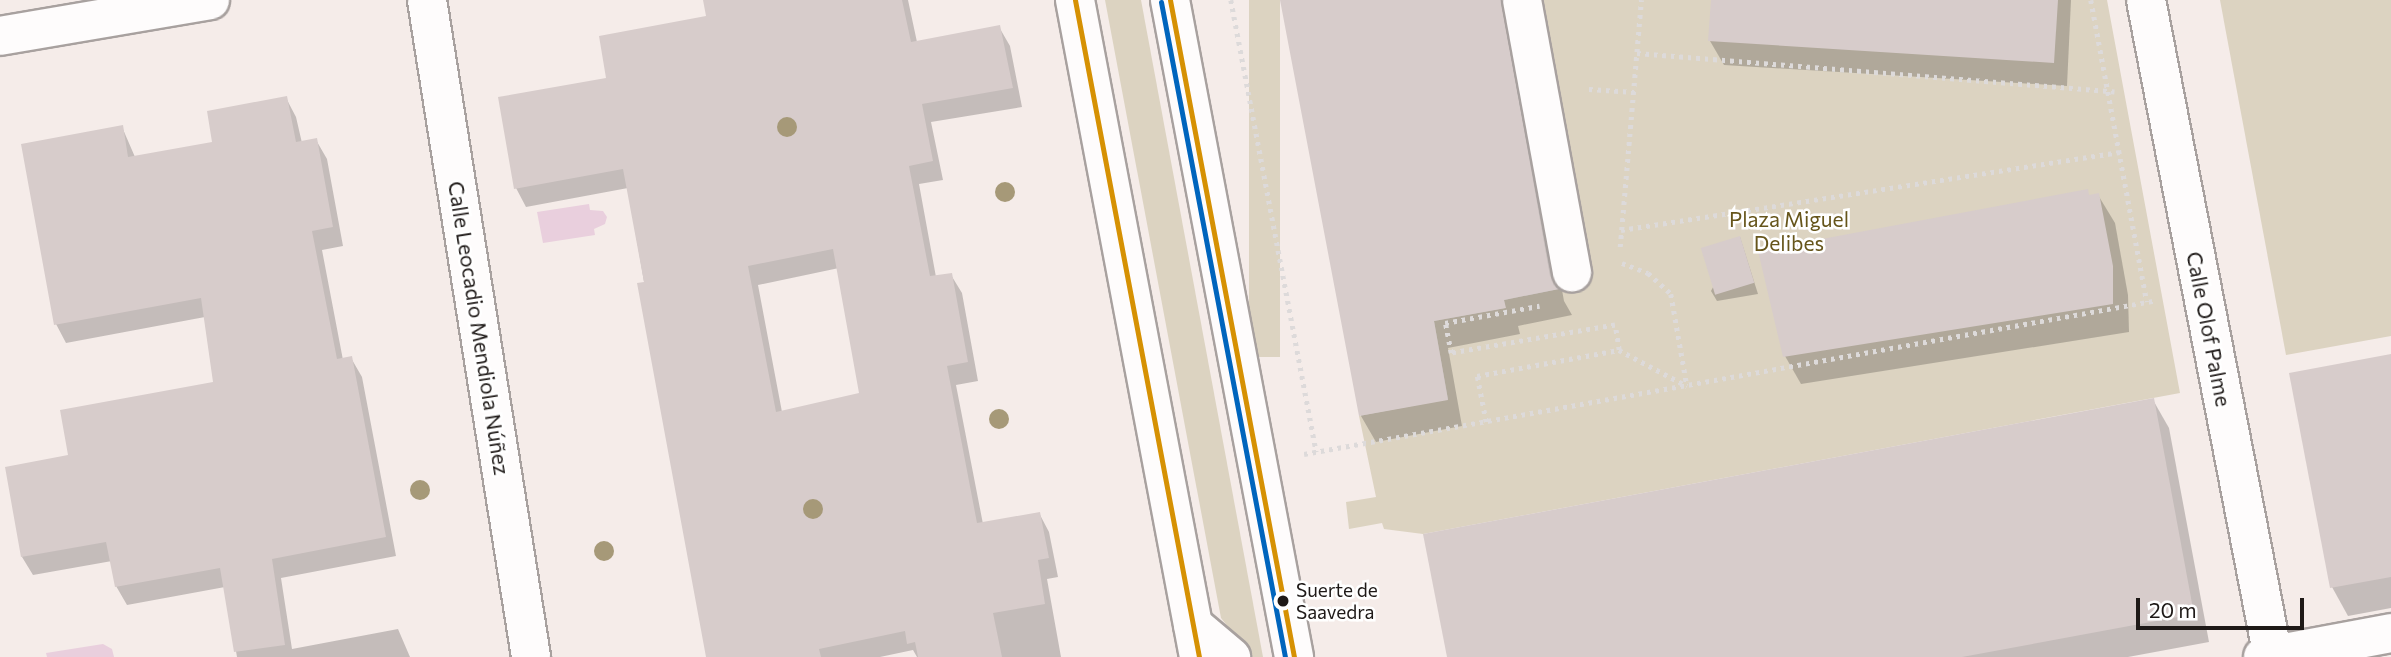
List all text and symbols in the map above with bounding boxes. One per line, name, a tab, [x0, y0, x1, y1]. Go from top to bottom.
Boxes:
street label: Calle Leocadio Mendiola Núñez	[443, 179, 515, 477]
park label: Plaza Miguel Delibes	[1729, 206, 1849, 256]
street label: Calle Olof Palme	[2182, 249, 2236, 409]
place label: Suerte de Saavedra	[1296, 579, 1378, 623]
scale bar	[2139, 584, 2307, 628]
marker: Suerte de Saavedra	[1276, 594, 1290, 608]
text: 20 m	[2149, 597, 2197, 622]

